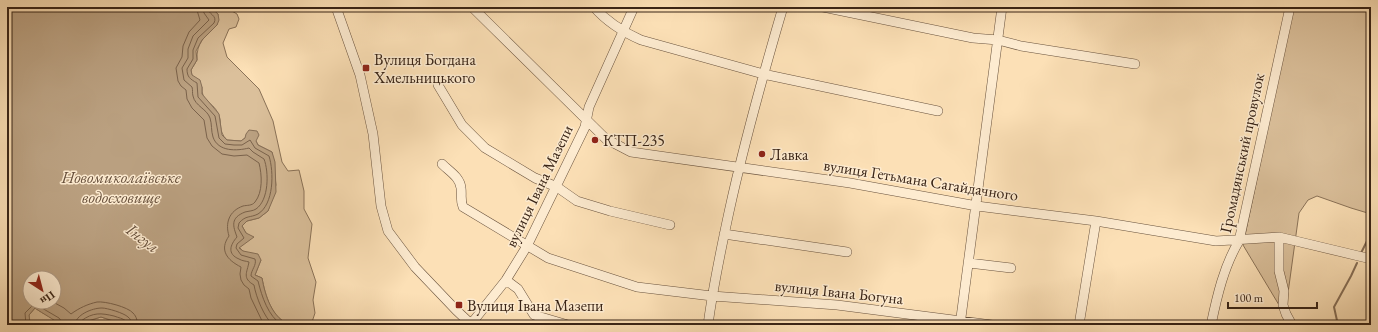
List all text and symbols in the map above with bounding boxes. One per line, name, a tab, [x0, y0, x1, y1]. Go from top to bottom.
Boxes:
place label: Вулиця Богдана Хмельницького	[373, 49, 476, 88]
marker: Вулиця Богдана Хмельницького	[361, 63, 371, 73]
street label: Громадянський провулок	[1215, 71, 1269, 235]
street label: вулиця Івана Мазепи	[500, 121, 578, 251]
place label: КТП-235	[603, 130, 665, 151]
marker: КТП-235	[590, 135, 600, 145]
place label: Лавка	[770, 144, 809, 165]
marker: Лавка	[757, 149, 767, 159]
street label: вулиця Гетьмана Сагайдачного	[822, 154, 1020, 206]
water label: Новомиколаївське водосховище	[60, 166, 181, 208]
water label: Інгул	[121, 218, 164, 258]
north arrow	[22, 270, 62, 310]
street label: вулиця Івана Богуна	[774, 275, 905, 309]
scale bar	[1228, 284, 1317, 310]
text: Пн	[37, 288, 58, 309]
text: 100 m	[1234, 290, 1264, 306]
place label: Вулиця Івана Мазепи	[467, 295, 604, 316]
marker: Вулиця Івана Мазепи	[454, 300, 464, 310]

